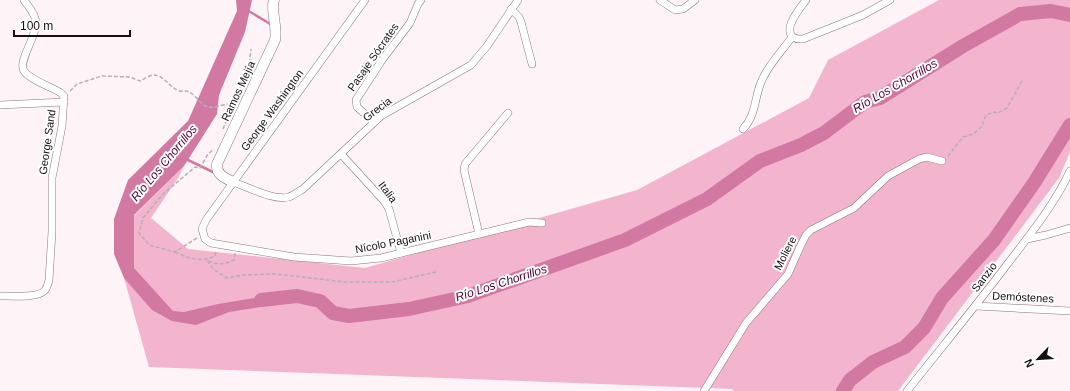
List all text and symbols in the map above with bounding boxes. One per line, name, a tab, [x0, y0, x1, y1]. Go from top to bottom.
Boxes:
scale bar	[14, 12, 130, 38]
text: 100 m	[20, 19, 53, 33]
street label: Pasaje Sócrates	[345, 20, 401, 93]
water label: Río Los Chorrillos	[850, 56, 940, 116]
street label: Ramos Mejía	[219, 58, 258, 123]
street label: George Washington	[239, 67, 305, 153]
street label: Grecia	[360, 94, 394, 124]
street label: George Sand	[37, 109, 57, 175]
water label: Río Los Chorrillos	[128, 122, 200, 204]
street label: Italia	[376, 179, 400, 206]
street label: Nícolo Paganini	[354, 229, 432, 255]
street label: Moliere	[771, 234, 799, 272]
street label: Sanzio	[969, 260, 999, 294]
water label: Río Los Chorrillos	[453, 262, 549, 304]
street label: Demóstenes	[992, 289, 1055, 305]
north arrow	[1018, 339, 1058, 379]
text: N	[1022, 357, 1036, 369]

